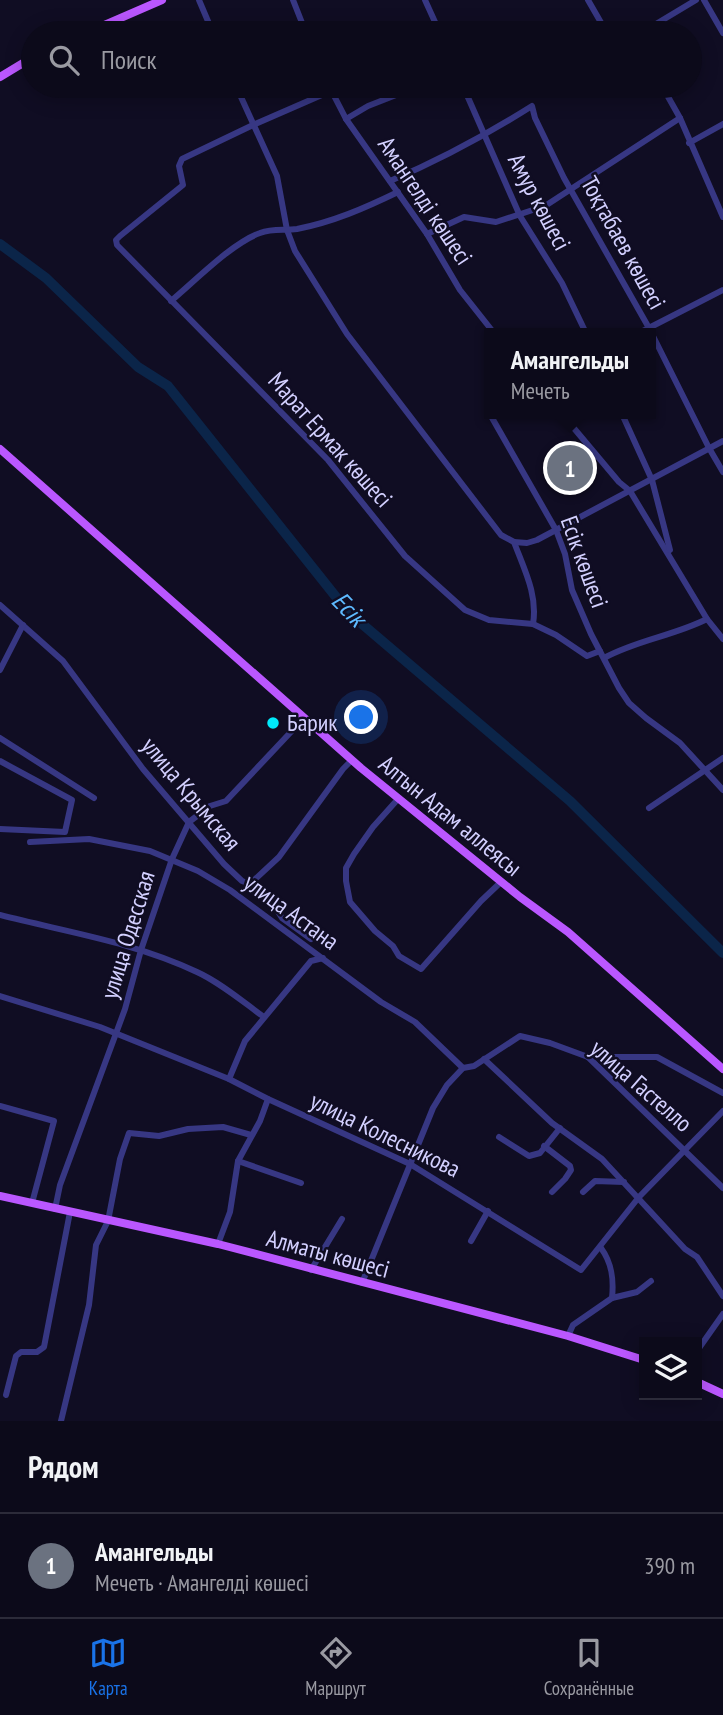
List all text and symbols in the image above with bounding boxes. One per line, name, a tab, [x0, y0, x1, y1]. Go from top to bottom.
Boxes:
search box	[21, 21, 702, 98]
icon: search	[45, 41, 83, 79]
text: Поиск	[101, 43, 157, 76]
street label: Амангелді көшесі	[371, 131, 480, 271]
street label: Амур көшесі	[501, 148, 578, 256]
street label: Тоқтабаев көшесі	[574, 171, 673, 315]
popup	[484, 328, 656, 419]
text: Амангельды	[511, 343, 629, 376]
street label: Марат Ермак көшесі	[261, 366, 399, 514]
text: Мечеть	[511, 376, 570, 405]
pin: 1	[547, 442, 593, 494]
street label: Есік көшесі	[554, 512, 615, 612]
water label: Есік	[325, 584, 376, 635]
your location	[344, 700, 378, 734]
place label: Барик	[287, 707, 338, 738]
marker: Барик	[265, 715, 281, 731]
street label: улица Крымская	[135, 731, 248, 857]
street label: Алтын Адам аллеясы	[373, 748, 528, 883]
street label: улица Одесская	[93, 867, 162, 1003]
street label: улица Астана	[238, 867, 345, 957]
street label: улица Гастелло	[584, 1033, 699, 1138]
street label: улица Колесникова	[305, 1085, 465, 1184]
street label: Алматы көшесі	[263, 1222, 393, 1285]
map controls	[639, 1337, 702, 1400]
button: layers	[639, 1337, 702, 1400]
text: Рядом	[28, 1447, 99, 1486]
text: Амангельды	[95, 1535, 213, 1568]
text: 1	[46, 1551, 57, 1580]
text: 390 m	[644, 1551, 695, 1580]
text: Мечеть · Амангелді көшесі	[95, 1568, 309, 1597]
tab: Карта	[89, 1634, 128, 1700]
tab: Маршрут	[305, 1634, 366, 1700]
tab: Сохранённые	[544, 1634, 634, 1700]

